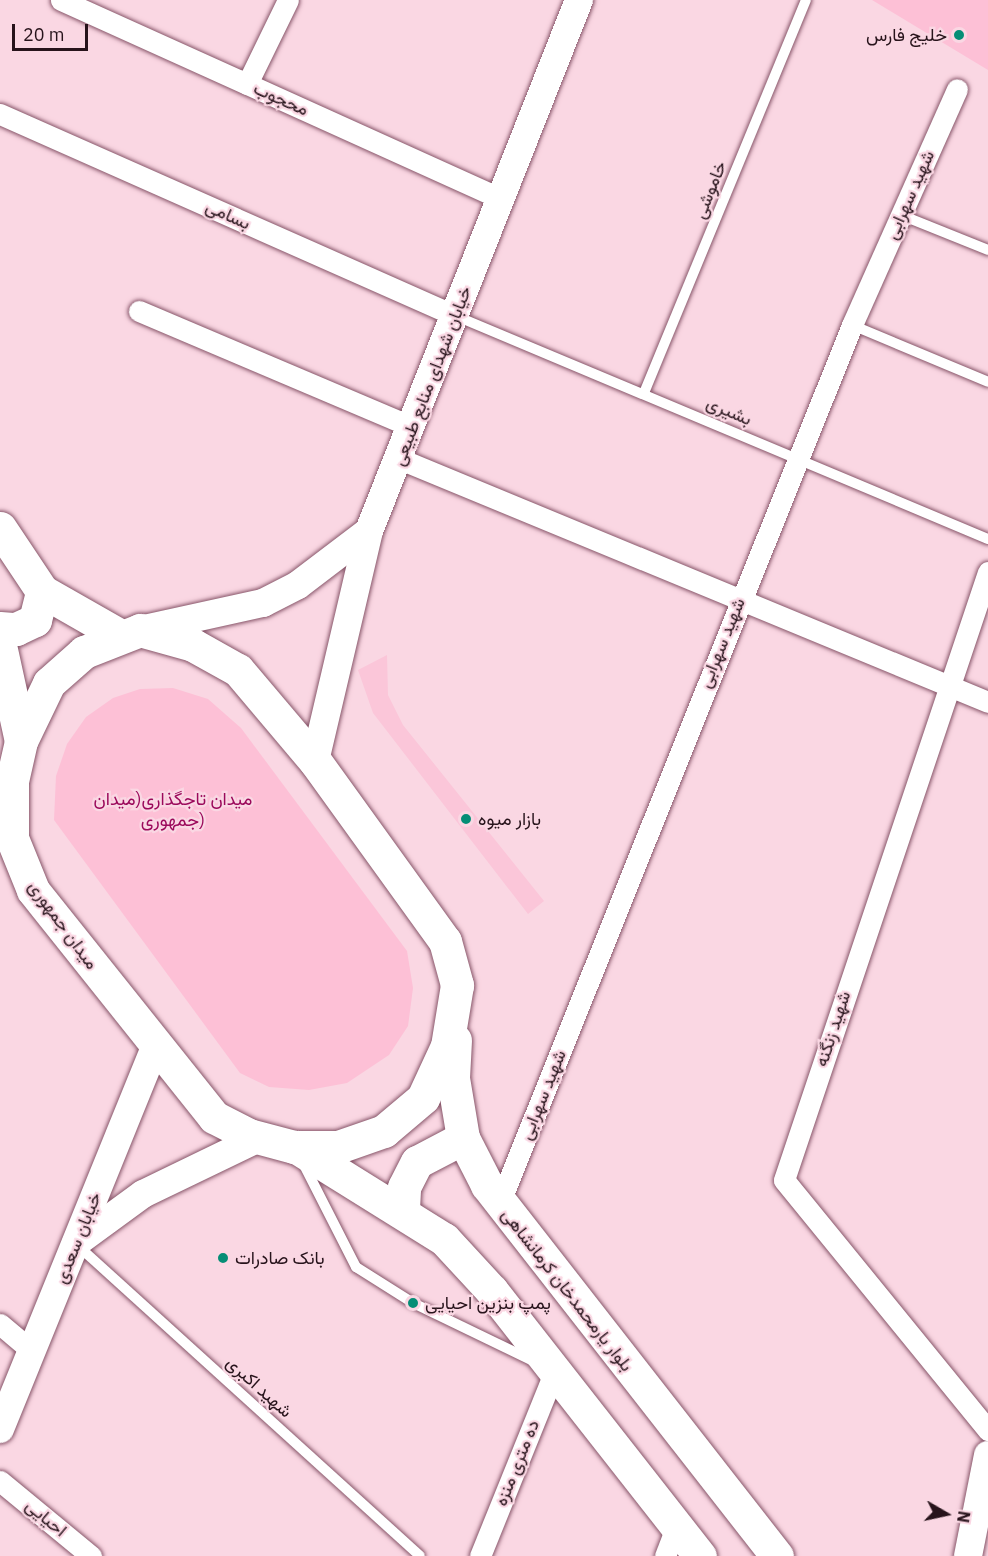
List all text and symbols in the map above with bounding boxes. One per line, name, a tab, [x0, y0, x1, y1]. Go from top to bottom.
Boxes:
scale bar	[15, 12, 92, 50]
text: 20 m	[23, 23, 65, 46]
place label: خلیج فارس	[866, 24, 947, 46]
marker: خلیج فارس	[952, 28, 966, 42]
street label: محجوب	[250, 77, 312, 121]
street label: شهید سهرابی	[881, 147, 939, 243]
street label: خاموشی	[689, 158, 731, 222]
street label: بسامی	[202, 196, 254, 234]
street label: خیابان شهدای منابع طبیعی	[388, 283, 476, 469]
street label: بشیری	[703, 392, 755, 430]
street label: شهید سهرابی	[694, 595, 750, 691]
park label: میدان تاجگذاری(میدان جمهوری)	[94, 789, 252, 832]
place label: بازار میوه	[478, 808, 541, 830]
marker: بازار میوه	[459, 812, 473, 826]
street label: میدان جمهوری	[24, 876, 102, 974]
street label: شهید زنگنه	[811, 988, 855, 1070]
street label: شهید سهرابی	[515, 1047, 571, 1143]
street label: خیابان سعدی	[50, 1189, 106, 1287]
street label: بلوار یارمحمدخان کرمانشاهی	[497, 1204, 637, 1376]
place label: بانک صادرات	[235, 1247, 325, 1269]
marker: بانک صادرات	[216, 1251, 230, 1265]
place label: پمپ بنزین احیایی	[425, 1292, 551, 1314]
marker: پمپ بنزین احیایی	[406, 1296, 420, 1310]
street label: شهید اکبری	[221, 1352, 297, 1422]
street label: ده متری منزه	[490, 1417, 544, 1509]
north arrow	[916, 1484, 976, 1544]
street label: احیایی	[21, 1495, 71, 1541]
text: N	[953, 1510, 975, 1524]

